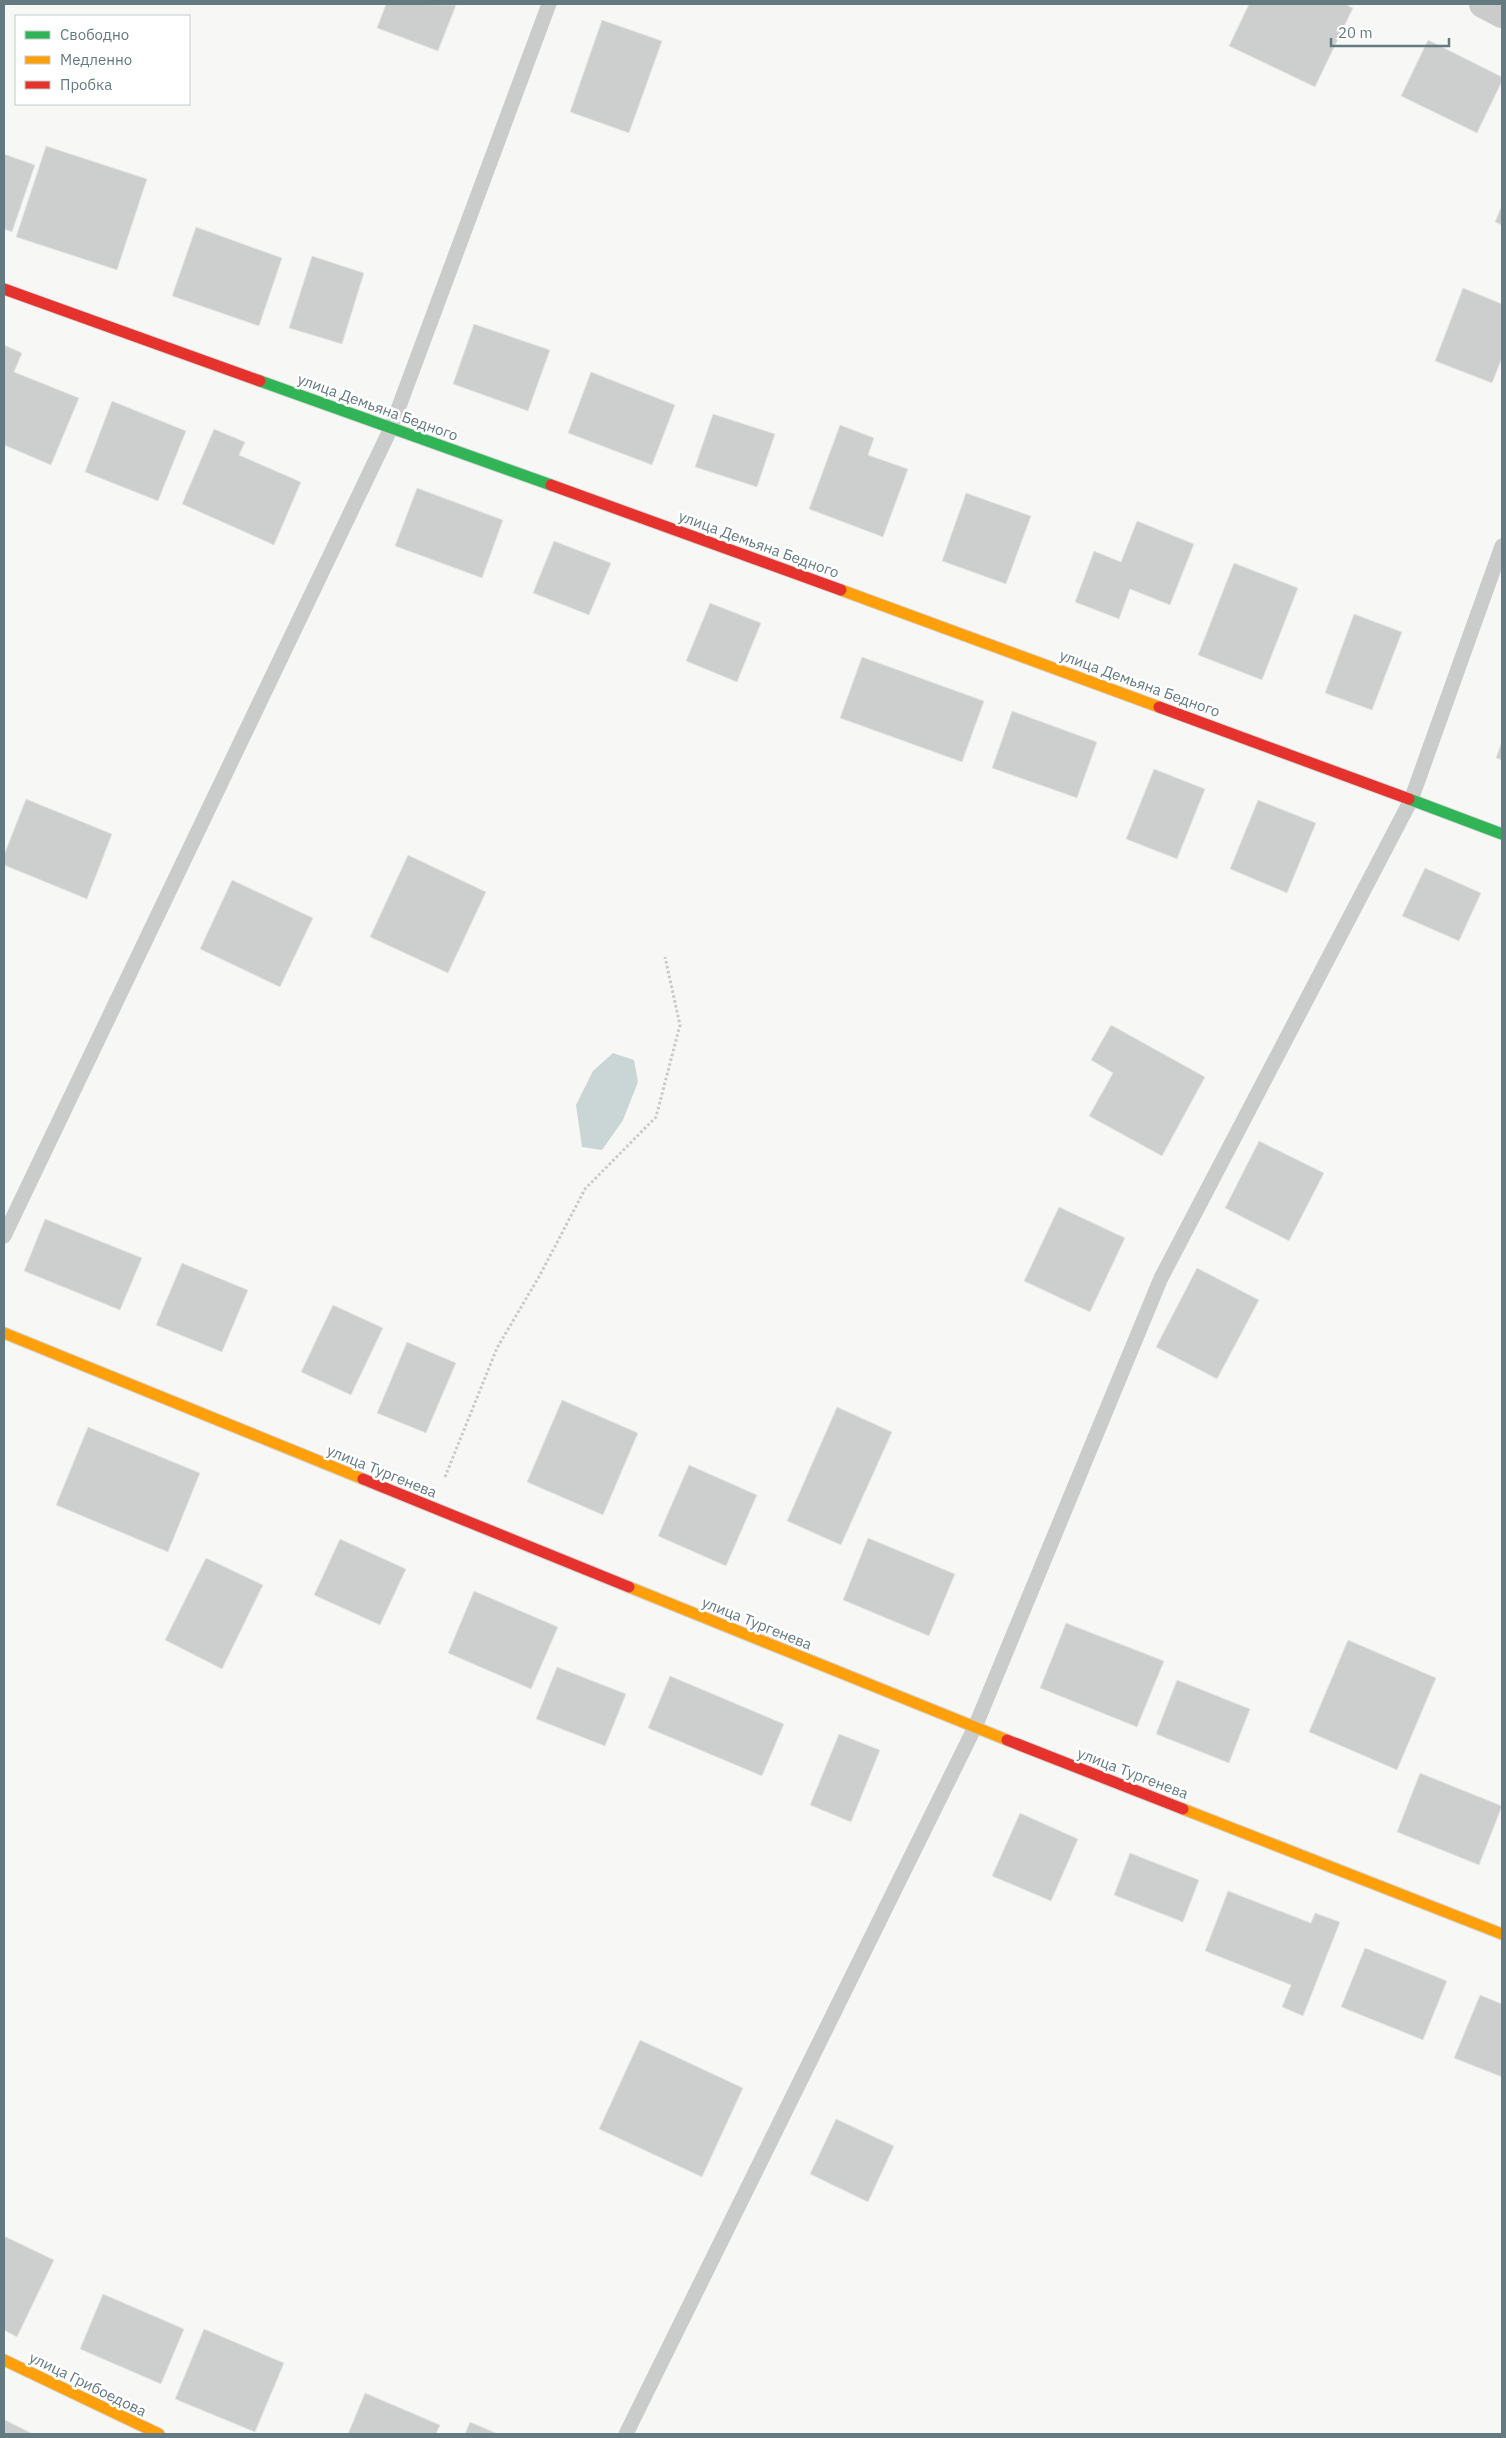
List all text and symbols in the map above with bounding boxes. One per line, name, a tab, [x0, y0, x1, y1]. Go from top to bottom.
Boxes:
legend	[15, 15, 190, 105]
scale bar	[1331, 15, 1448, 47]
text: 20 m	[1338, 23, 1373, 42]
text: Свободно	[60, 25, 129, 44]
text: Медленно	[60, 50, 132, 69]
text: Пробка	[60, 75, 112, 94]
street label: улица Демьяна Бедного	[295, 369, 461, 445]
street label: улица Демьяна Бедного	[676, 506, 842, 582]
street label: улица Демьяна Бедного	[1057, 645, 1223, 721]
street label: улица Тургенева	[324, 1440, 440, 1502]
street label: улица Тургенева	[699, 1592, 815, 1654]
street label: улица Тургенева	[1075, 1743, 1191, 1803]
street label: улица Грибоедова	[26, 2347, 150, 2421]

